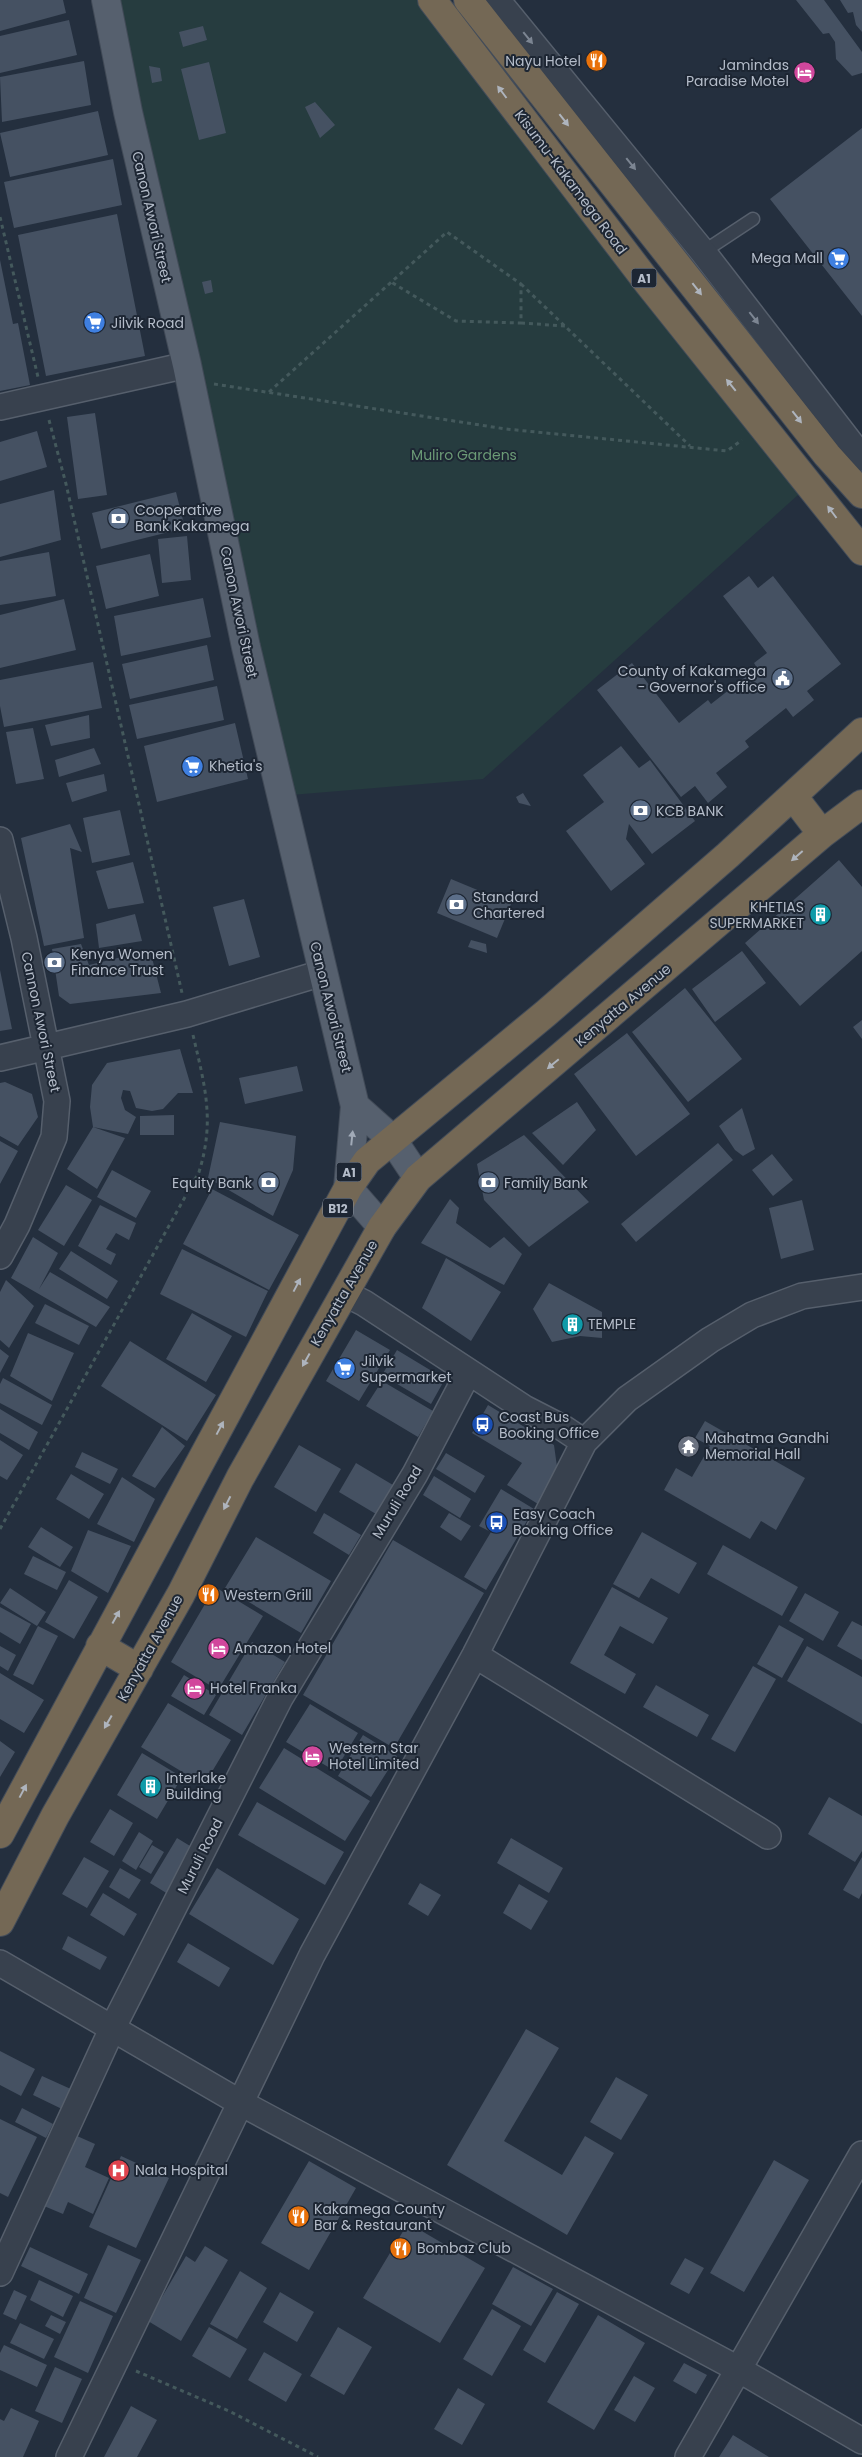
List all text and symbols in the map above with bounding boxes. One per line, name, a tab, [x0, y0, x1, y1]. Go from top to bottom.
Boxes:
one-way arrow	[523, 31, 534, 44]
restaurant icon: Nayu Hotel	[585, 49, 609, 73]
place label: Nayu Hotel	[505, 51, 581, 71]
place label: Jamindas Paradise Motel	[686, 55, 789, 91]
hotel icon: Jamindas Paradise Motel	[793, 61, 817, 85]
one-way arrow	[497, 85, 507, 98]
street label: Kisumu-Kakamega Road	[510, 106, 632, 258]
one-way arrow	[559, 113, 569, 127]
street label: Canon Awori Street	[127, 149, 177, 285]
one-way arrow	[625, 157, 636, 170]
supermarket icon: Mega Mall	[827, 246, 851, 270]
place label: Mega Mall	[751, 248, 823, 268]
road number: A1	[632, 268, 656, 288]
one-way arrow	[692, 282, 703, 295]
supermarket icon: Jilvik Road	[83, 311, 107, 335]
one-way arrow	[749, 311, 759, 325]
place label: Jilvik Road	[111, 313, 184, 333]
one-way arrow	[726, 379, 737, 392]
one-way arrow	[792, 410, 803, 423]
park label: Muliro Gardens	[411, 445, 517, 465]
place label: Cooperative Bank Kakamega	[135, 500, 250, 536]
bank icon: Cooperative Bank Kakamega	[107, 506, 131, 530]
one-way arrow	[827, 506, 838, 519]
street label: Canon Awori Street	[215, 544, 263, 680]
place label: County of Kakamega - Governor's office	[618, 661, 766, 697]
public building icon: County of Kakamega - Governor's office	[770, 667, 794, 691]
supermarket icon: Khetia's	[181, 754, 205, 778]
place label: Khetia's	[209, 756, 263, 776]
bank icon: KCB BANK	[628, 799, 652, 823]
place label: KCB BANK	[656, 801, 724, 821]
one-way arrow	[791, 850, 803, 862]
place label: Standard Chartered	[473, 887, 545, 923]
bank icon: Standard Chartered	[445, 893, 469, 917]
place label: KHETIAS SUPERMARKET	[709, 897, 804, 933]
building icon: KHETIAS SUPERMARKET	[808, 903, 832, 927]
street label: Canon Awori Street	[305, 939, 357, 1075]
place label: Kenya Women Finance Trust	[71, 944, 173, 980]
street label: Cannon Awori Street	[16, 950, 66, 1094]
bank icon: Kenya Women Finance Trust	[43, 950, 67, 974]
street label: Kenyatta Avenue	[571, 959, 675, 1051]
one-way arrow	[547, 1059, 560, 1070]
one-way arrow	[348, 1130, 356, 1146]
road number: A1	[336, 1162, 362, 1182]
bank icon: Equity Bank	[256, 1171, 280, 1195]
bank icon: Family Bank	[476, 1171, 500, 1195]
place label: Equity Bank	[172, 1173, 253, 1193]
place label: Family Bank	[504, 1173, 588, 1193]
road number: B12	[323, 1198, 353, 1218]
street label: Kenyatta Avenue	[306, 1236, 383, 1350]
one-way arrow	[293, 1278, 301, 1293]
building icon: TEMPLE	[560, 1312, 584, 1336]
place label: TEMPLE	[588, 1314, 636, 1334]
place label: Jilvik Supermarket	[361, 1351, 452, 1387]
one-way arrow	[302, 1353, 310, 1368]
supermarket icon: Jilvik Supermarket	[333, 1357, 357, 1381]
place label: Coast Bus Booking Office	[499, 1407, 599, 1443]
bus stop icon: Coast Bus Booking Office	[471, 1413, 495, 1437]
one-way arrow	[216, 1421, 224, 1436]
place label: Mahatma Gandhi Memorial Hall	[705, 1428, 829, 1464]
temple icon: Mahatma Gandhi Memorial Hall	[677, 1434, 701, 1458]
street label: Muruli Road	[367, 1462, 427, 1542]
one-way arrow	[223, 1495, 231, 1510]
place label: Easy Coach Booking Office	[513, 1504, 613, 1540]
bus stop icon: Easy Coach Booking Office	[485, 1510, 509, 1534]
restaurant icon: Western Grill	[196, 1583, 220, 1607]
place label: Western Grill	[224, 1585, 312, 1605]
street label: Kenyatta Avenue	[112, 1591, 188, 1705]
one-way arrow	[112, 1610, 121, 1623]
hotel icon: Amazon Hotel	[206, 1636, 230, 1660]
place label: Amazon Hotel	[234, 1638, 331, 1658]
hotel icon: Hotel Franka	[182, 1676, 206, 1700]
place label: Hotel Franka	[210, 1678, 297, 1698]
one-way arrow	[104, 1716, 113, 1729]
place label: Western Star Hotel Limited	[329, 1738, 419, 1774]
hotel icon: Western Star Hotel Limited	[301, 1744, 325, 1768]
place label: Interlake Building	[166, 1768, 227, 1804]
building icon: Interlake Building	[138, 1774, 162, 1798]
one-way arrow	[19, 1783, 27, 1798]
street label: Muruli Road	[172, 1815, 228, 1897]
hospital icon: Nala Hospital	[107, 2158, 131, 2182]
place label: Nala Hospital	[135, 2160, 228, 2180]
place label: Kakamega County Bar & Restaurant	[314, 2199, 445, 2235]
restaurant icon: Kakamega County Bar & Restaurant	[286, 2205, 310, 2229]
restaurant icon: Bombaz Club	[389, 2236, 413, 2260]
place label: Bombaz Club	[417, 2238, 511, 2258]

